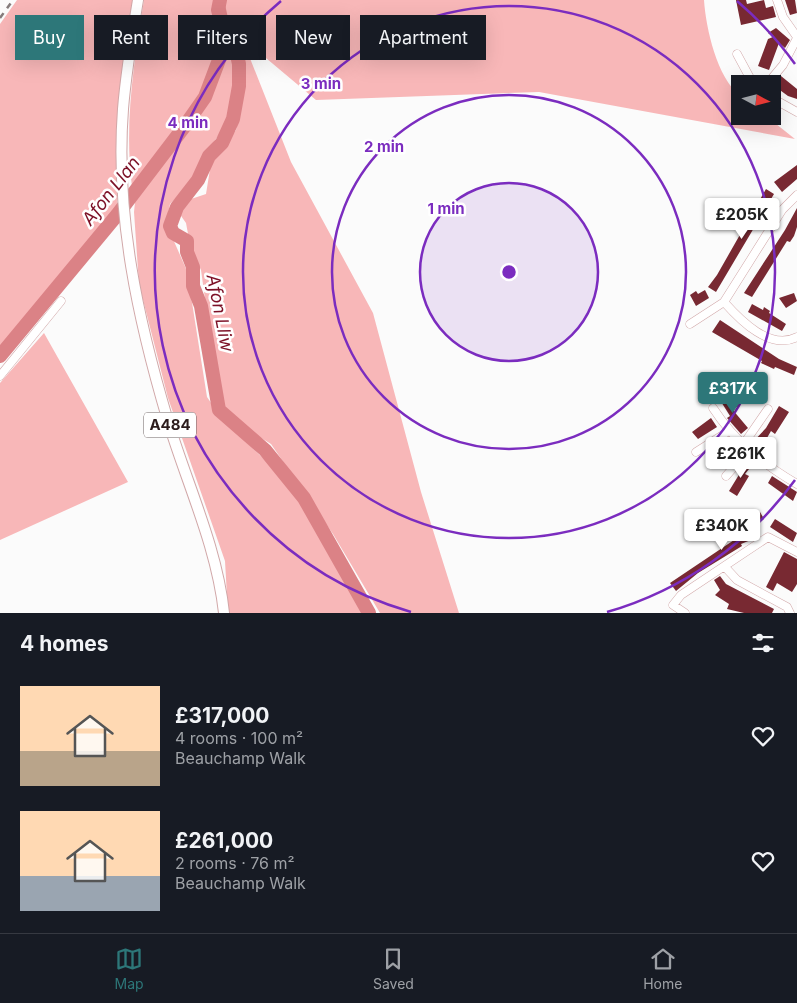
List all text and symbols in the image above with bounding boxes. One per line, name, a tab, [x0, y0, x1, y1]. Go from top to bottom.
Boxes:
chip: Buy	[15, 15, 84, 60]
chip: Rent	[94, 15, 168, 60]
chip: Filters	[178, 15, 266, 60]
chip: New	[276, 15, 350, 60]
chip: Apartment	[360, 15, 486, 60]
text: 3 min	[301, 74, 341, 93]
north arrow	[731, 75, 781, 125]
map controls	[731, 75, 781, 125]
text: 4 min	[168, 113, 208, 132]
text: 2 min	[364, 137, 404, 156]
water label: Afon Llan	[77, 152, 144, 230]
pin: £205K	[707, 198, 777, 240]
text: 1 min	[427, 199, 465, 218]
text: £205K	[716, 204, 768, 224]
centre of rings	[500, 263, 518, 281]
water label: Afon Lliw	[202, 271, 238, 354]
pin: £317K	[698, 372, 768, 414]
text: £317K	[709, 378, 757, 398]
road number: A484	[144, 412, 196, 438]
pin: £261K	[706, 436, 776, 479]
text: £261K	[716, 443, 766, 463]
pin: £340K	[687, 508, 757, 551]
text: £340K	[695, 515, 749, 535]
icon: filters	[749, 629, 777, 657]
text: 4 homes	[20, 631, 109, 656]
text: £317,000	[175, 703, 270, 728]
icon: home	[60, 706, 120, 766]
icon: heart	[749, 722, 777, 750]
text: 4 rooms · 100 m²	[175, 728, 303, 748]
text: Beauchamp Walk	[175, 748, 306, 768]
text: £261,000	[175, 828, 273, 853]
icon: home	[60, 831, 120, 891]
icon: heart	[749, 847, 777, 875]
text: 2 rooms · 76 m²	[175, 853, 295, 873]
text: Beauchamp Walk	[175, 873, 306, 893]
tab: Map	[115, 945, 144, 992]
tab: Saved	[373, 945, 414, 992]
tab: Home	[643, 945, 682, 992]

